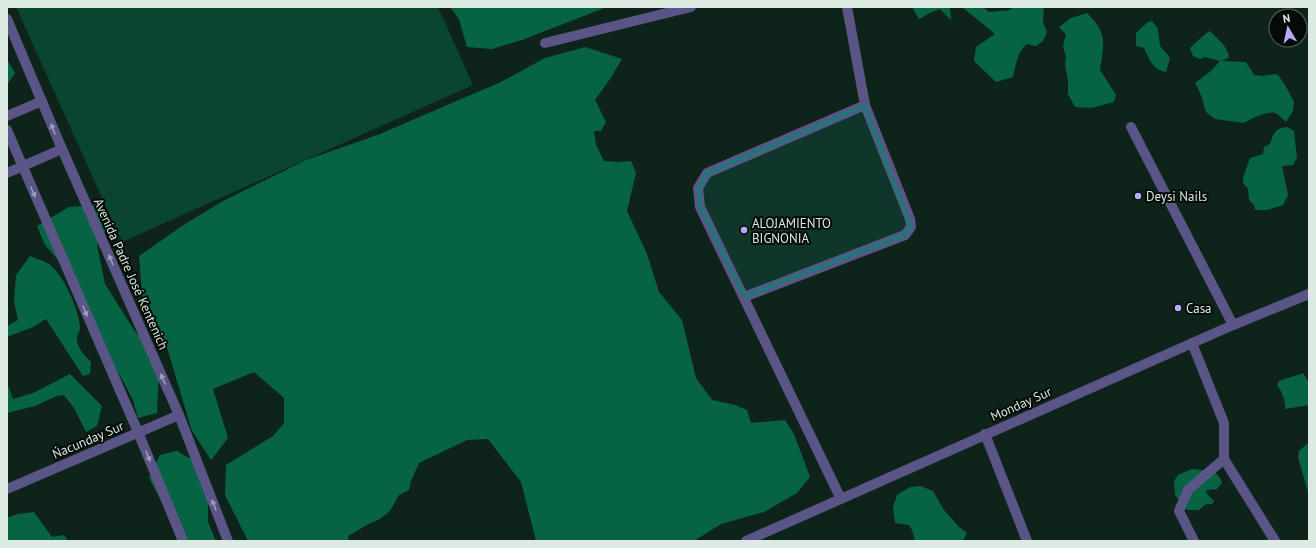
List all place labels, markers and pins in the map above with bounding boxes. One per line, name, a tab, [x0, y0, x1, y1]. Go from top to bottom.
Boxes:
place label: Deysi Nails	[1146, 188, 1207, 205]
marker: Deysi Nails	[1133, 191, 1143, 201]
place label: ALOJAMIENTO BIGNONIA	[752, 215, 831, 247]
marker: ALOJAMIENTO BIGNONIA	[739, 225, 749, 235]
place label: Casa	[1186, 300, 1212, 317]
marker: Casa	[1173, 303, 1183, 313]

